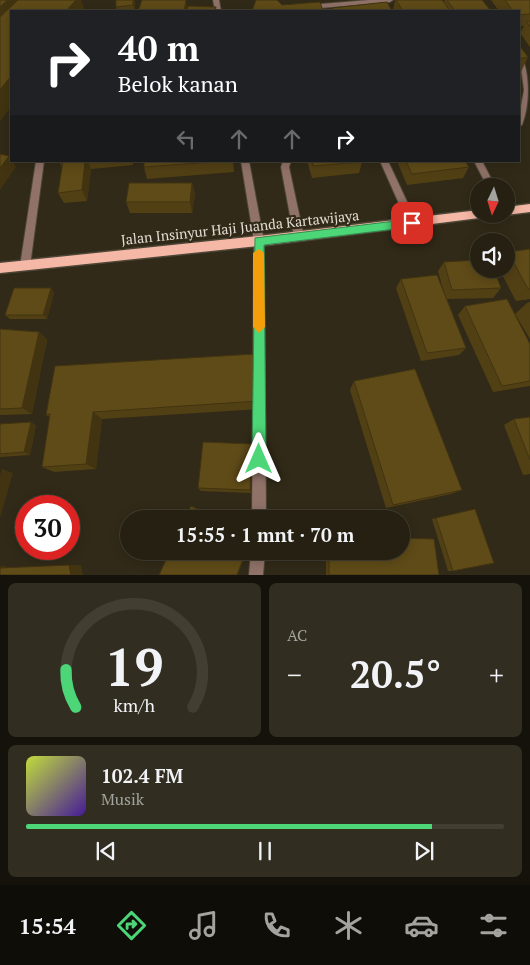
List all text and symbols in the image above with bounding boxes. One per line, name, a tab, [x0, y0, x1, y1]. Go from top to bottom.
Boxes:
text: 40 m	[118, 25, 199, 71]
icon: right	[35, 30, 100, 95]
text: Belok kanan	[118, 69, 238, 98]
icon: left	[172, 125, 200, 153]
icon: ahead	[225, 125, 253, 153]
icon: ahead	[278, 125, 306, 153]
icon: right	[331, 125, 359, 153]
north arrow	[470, 178, 515, 222]
map controls	[470, 178, 515, 278]
pin	[391, 202, 433, 244]
street label: Jalan Insinyur Haji Juanda Kartawijaya	[120, 205, 360, 249]
icon: arrive	[398, 209, 426, 237]
button: sound	[470, 233, 515, 278]
position arrow	[232, 432, 284, 484]
speed limit sign: 30	[15, 495, 80, 560]
text: 15:55 · 1 mnt · 70 m	[176, 522, 354, 547]
text: AC	[287, 624, 307, 646]
text: 19	[105, 632, 164, 701]
text: 20.5°	[350, 649, 441, 699]
text: −	[287, 656, 302, 693]
text: +	[489, 656, 504, 693]
text: km/h	[114, 693, 156, 717]
text: 102.4 FM	[101, 763, 183, 788]
text: Musik	[101, 788, 144, 810]
icon: previous	[92, 837, 120, 865]
icon: pause	[251, 837, 279, 865]
icon: next	[410, 837, 438, 865]
icon: directions	[114, 908, 149, 943]
icon: music	[186, 908, 221, 943]
icon: phone	[259, 908, 294, 943]
icon: climate	[331, 908, 366, 943]
icon: car	[404, 908, 439, 943]
icon: filters	[476, 908, 511, 943]
text: 15:54	[19, 911, 76, 940]

